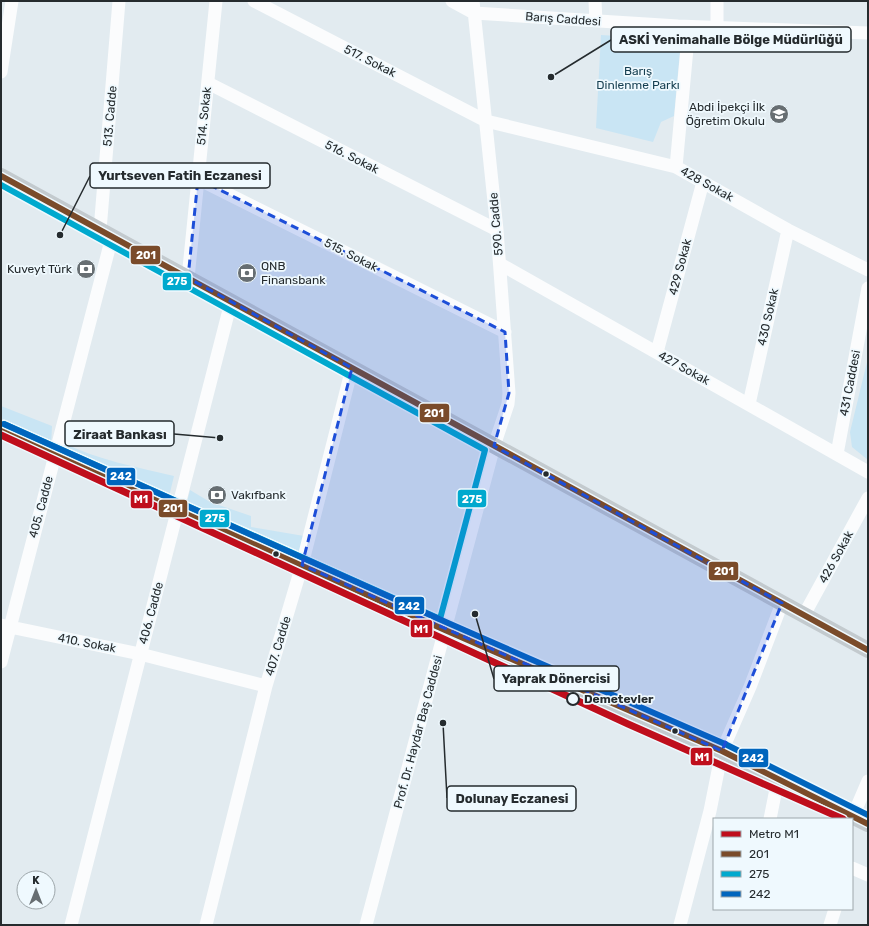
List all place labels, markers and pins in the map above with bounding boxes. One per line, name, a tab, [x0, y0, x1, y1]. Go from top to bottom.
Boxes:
callout: ASKİ Yenimahalle Bölge Müdürlüğü	[611, 27, 851, 52]
place label: Abdi İpekçi İlk Öğretim Okulu	[686, 100, 766, 128]
school or university icon: Abdi İpekçi İlk Öğretim Okulu	[768, 103, 790, 125]
callout: Yurtseven Fatih Eczanesi	[90, 163, 270, 188]
bank icon: Kuveyt Türk	[75, 258, 97, 280]
place label: QNB Finansbank	[261, 259, 326, 287]
place label: Kuveyt Türk	[7, 262, 73, 276]
bank icon: QNB Finansbank	[236, 262, 258, 284]
callout: Ziraat Bankası	[65, 421, 174, 446]
unlabelled marker	[541, 469, 551, 479]
bank icon: Vakıfbank	[206, 484, 228, 506]
place label: Vakıfbank	[231, 488, 287, 502]
unlabelled marker	[271, 549, 281, 559]
callout: Yaprak Dönercisi	[494, 666, 619, 691]
marker: Demetevler	[566, 692, 580, 706]
place label: Demetevler	[584, 692, 654, 706]
unlabelled marker	[670, 726, 680, 736]
callout: Dolunay Eczanesi	[447, 786, 576, 811]

